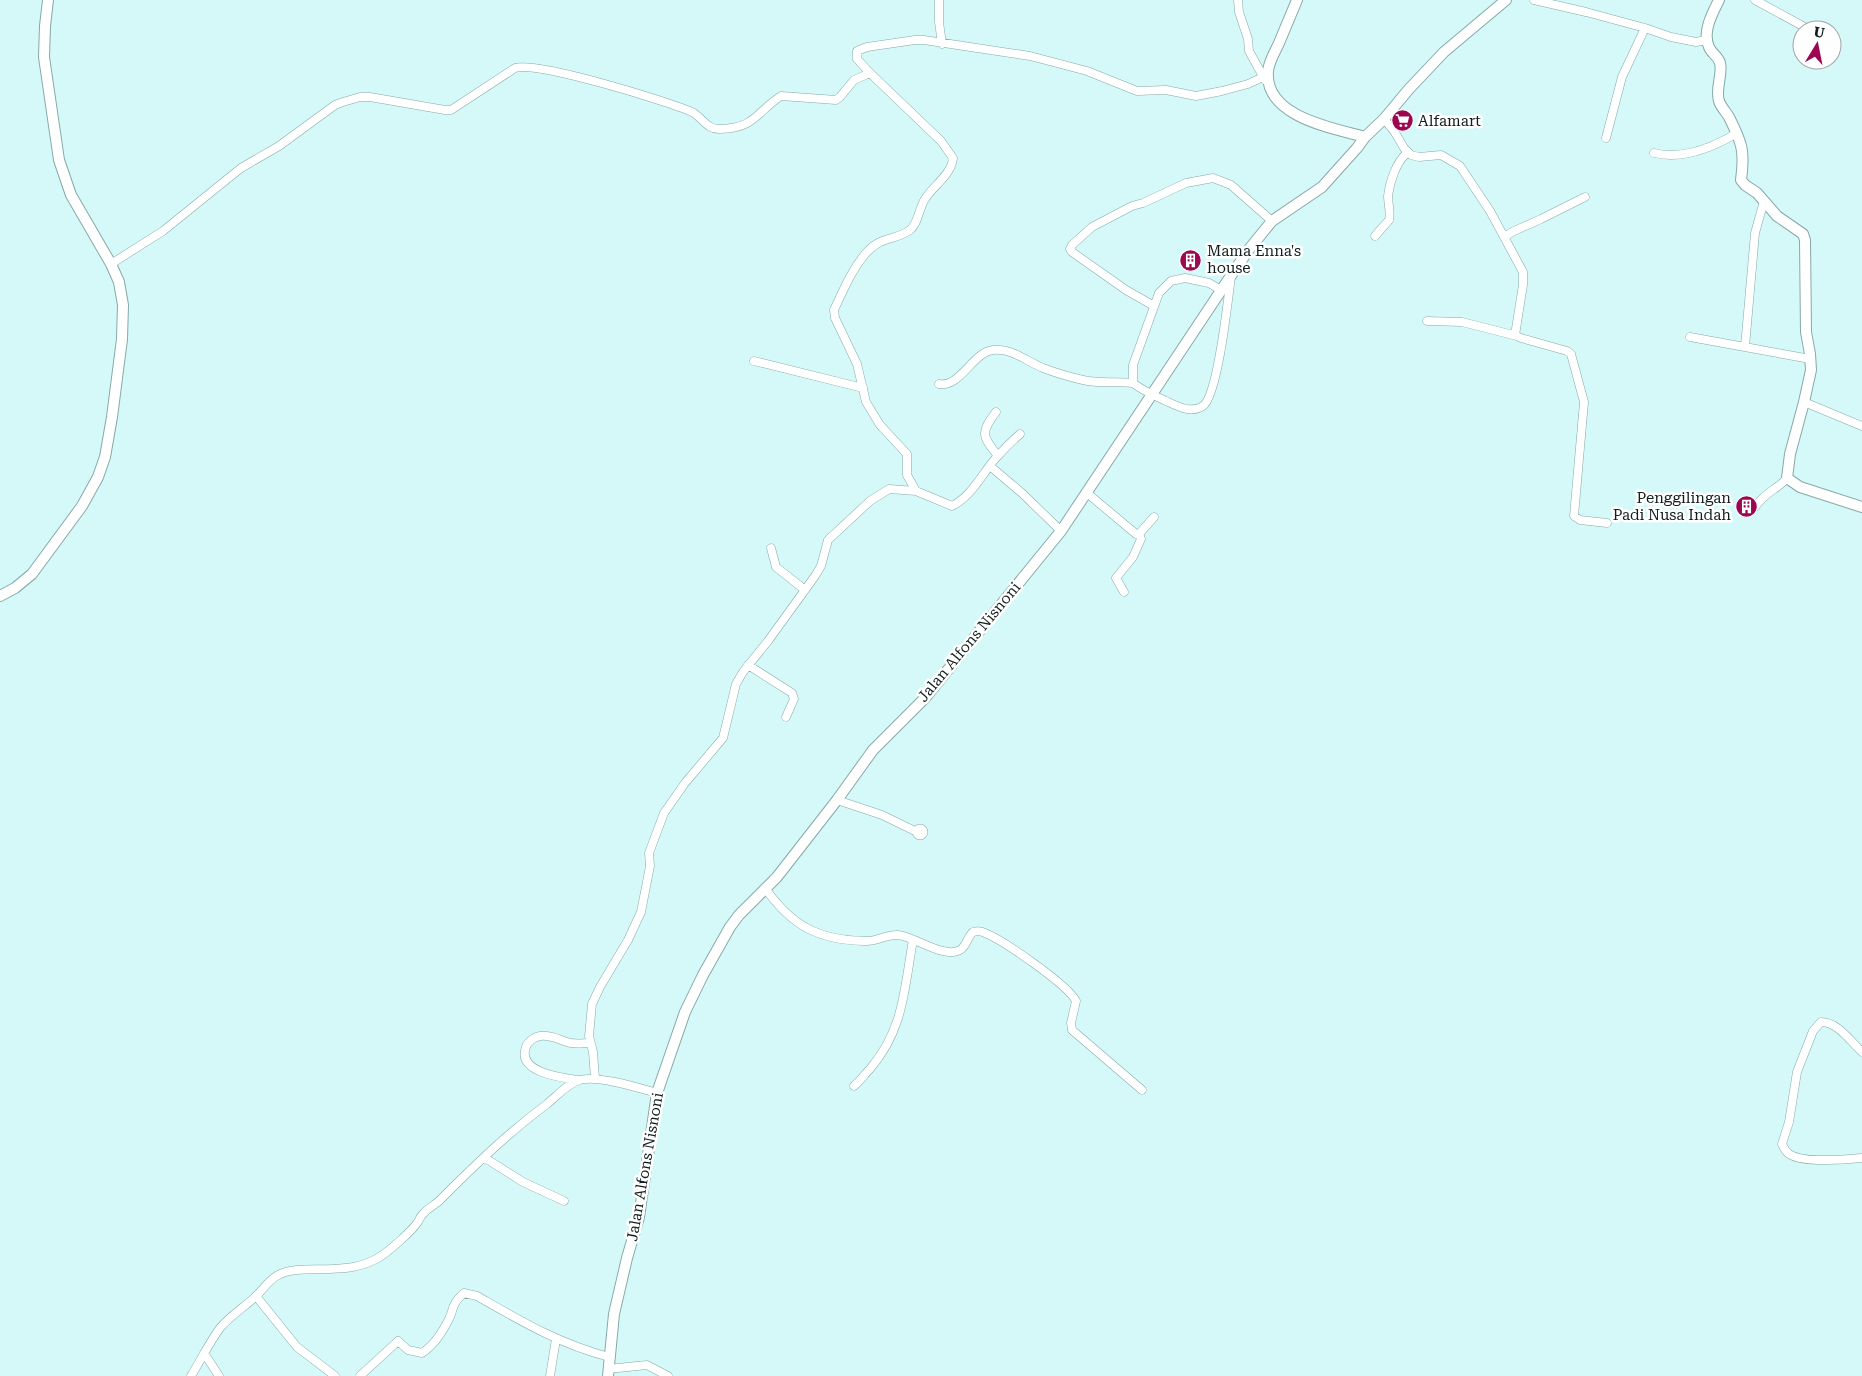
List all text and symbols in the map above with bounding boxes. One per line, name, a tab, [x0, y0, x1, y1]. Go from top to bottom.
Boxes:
north arrow	[1792, 20, 1842, 70]
text: U	[1813, 23, 1826, 41]
supermarket icon: Alfamart	[1390, 109, 1414, 133]
place label: Alfamart	[1418, 112, 1481, 130]
place label: Mama Enna's house	[1207, 242, 1301, 277]
building icon: Mama Enna's house	[1179, 248, 1203, 272]
place label: Penggilingan Padi Nusa Indah	[1613, 489, 1731, 524]
building icon: Penggilingan Padi Nusa Indah	[1735, 495, 1759, 519]
street label: Jalan Alfons Nisnoni	[914, 578, 1024, 706]
street label: Jalan Alfons Nisnoni	[623, 1091, 667, 1243]

